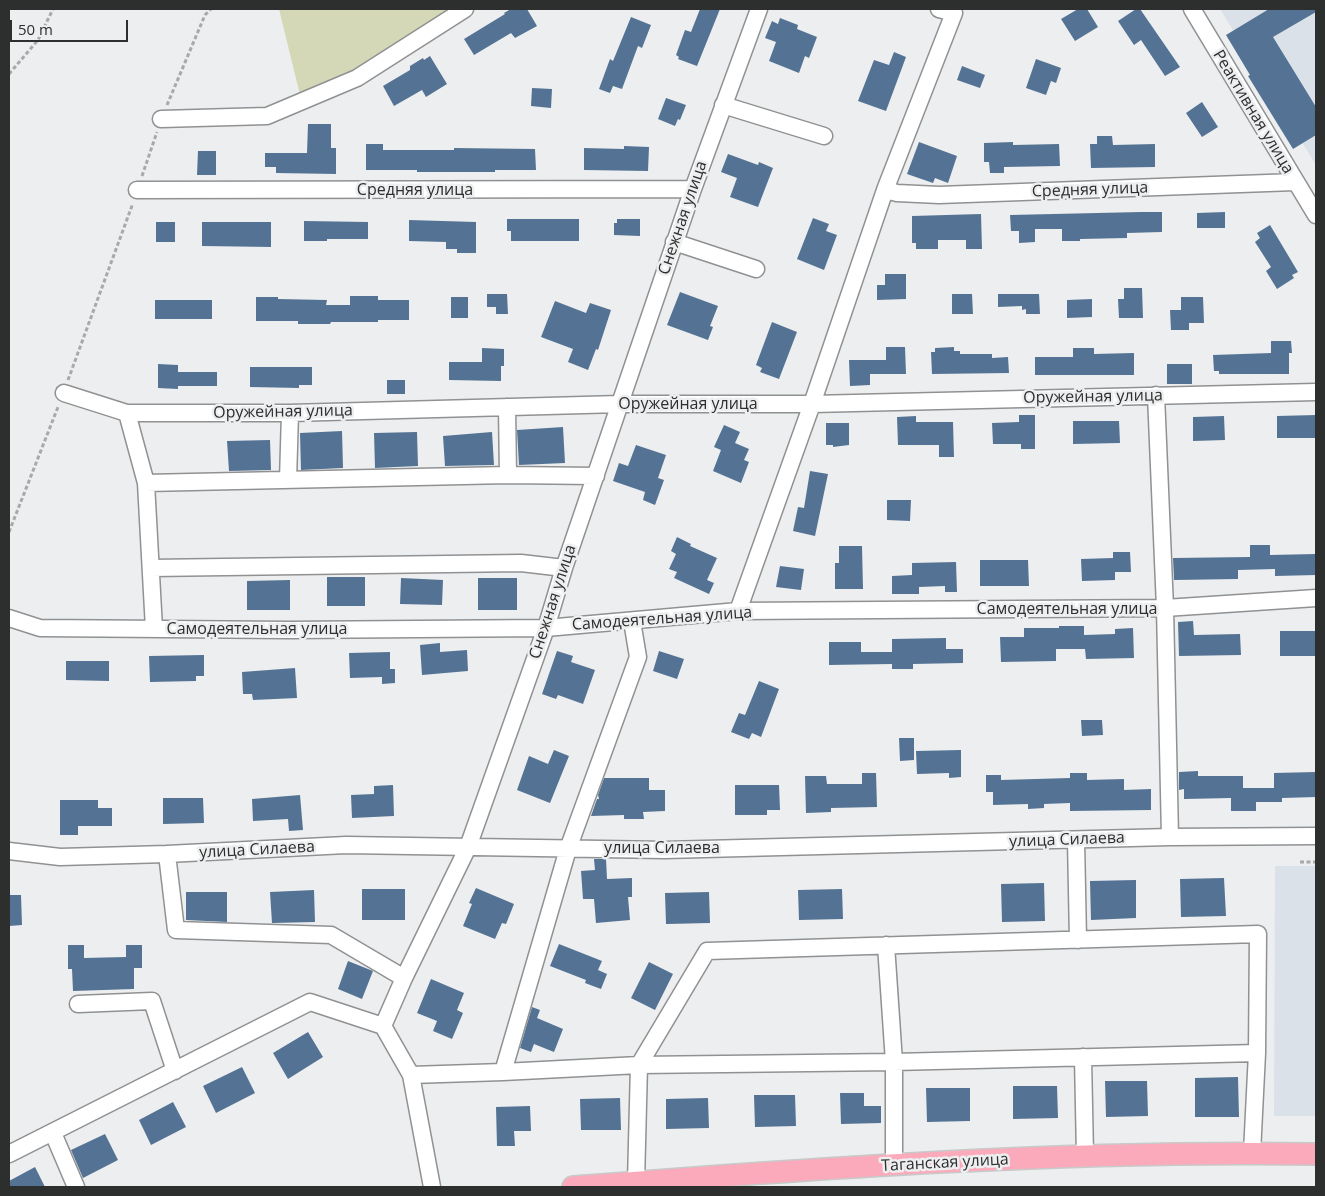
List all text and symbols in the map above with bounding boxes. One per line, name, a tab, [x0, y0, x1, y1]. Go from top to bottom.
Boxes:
scale bar	[12, 10, 130, 42]
text: 50 m	[18, 19, 53, 39]
street label: Реактивная улица	[1208, 47, 1298, 177]
street label: Снежная улица	[655, 159, 711, 277]
street label: Средняя улица	[1032, 178, 1148, 202]
street label: Средняя улица	[357, 180, 473, 200]
street label: Оружейная улица	[1023, 386, 1163, 408]
street label: Оружейная улица	[618, 394, 758, 414]
street label: Оружейная улица	[213, 401, 353, 423]
street label: Снежная улица	[525, 542, 581, 662]
street label: Самодеятельная улица	[977, 599, 1157, 619]
street label: Самодеятельная улица	[571, 603, 753, 635]
street label: Самодеятельная улица	[167, 619, 347, 639]
street label: улица Силаева	[1009, 828, 1125, 852]
street label: улица Силаева	[199, 837, 315, 863]
street label: улица Силаева	[604, 838, 720, 858]
street label: Таганская улица	[881, 1150, 1009, 1176]

